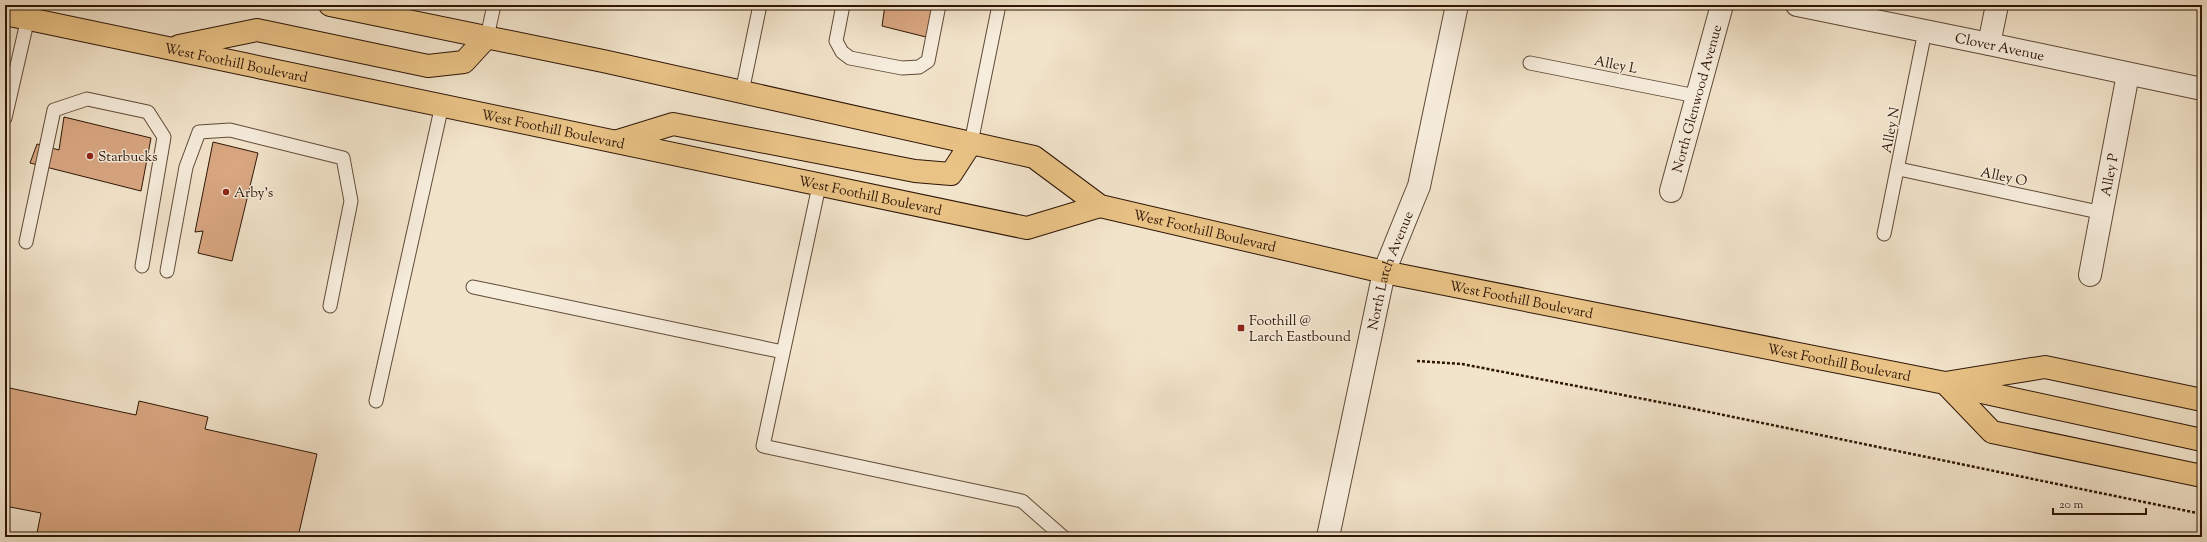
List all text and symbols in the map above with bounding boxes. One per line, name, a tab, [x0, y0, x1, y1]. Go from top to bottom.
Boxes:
street label: North Glenwood Avenue	[1668, 23, 1728, 175]
street label: Clover Avenue	[1953, 29, 2046, 67]
street label: West Foothill Boulevard	[162, 40, 309, 89]
street label: Alley L	[1592, 52, 1640, 80]
street label: West Foothill Boulevard	[479, 106, 626, 156]
street label: Alley N	[1878, 106, 1906, 155]
place label: Starbucks	[98, 148, 158, 168]
marker: Starbucks	[85, 151, 95, 161]
street label: Alley P	[2097, 152, 2125, 198]
street label: Alley O	[1978, 163, 2029, 193]
street label: West Foothill Boulevard	[796, 172, 943, 222]
place label: Arby's	[234, 184, 273, 204]
marker: Arby's	[221, 187, 231, 197]
street label: West Foothill Boulevard	[1131, 206, 1278, 259]
street label: North Larch Avenue	[1364, 209, 1420, 332]
street label: West Foothill Boulevard	[1447, 277, 1595, 325]
place label: Foothill @ Larch Eastbound	[1249, 312, 1351, 348]
marker: Foothill @ Larch Eastbound	[1236, 323, 1246, 333]
street label: West Foothill Boulevard	[1765, 340, 1912, 388]
scale bar	[2053, 490, 2146, 516]
text: 20 m	[2059, 496, 2084, 514]

